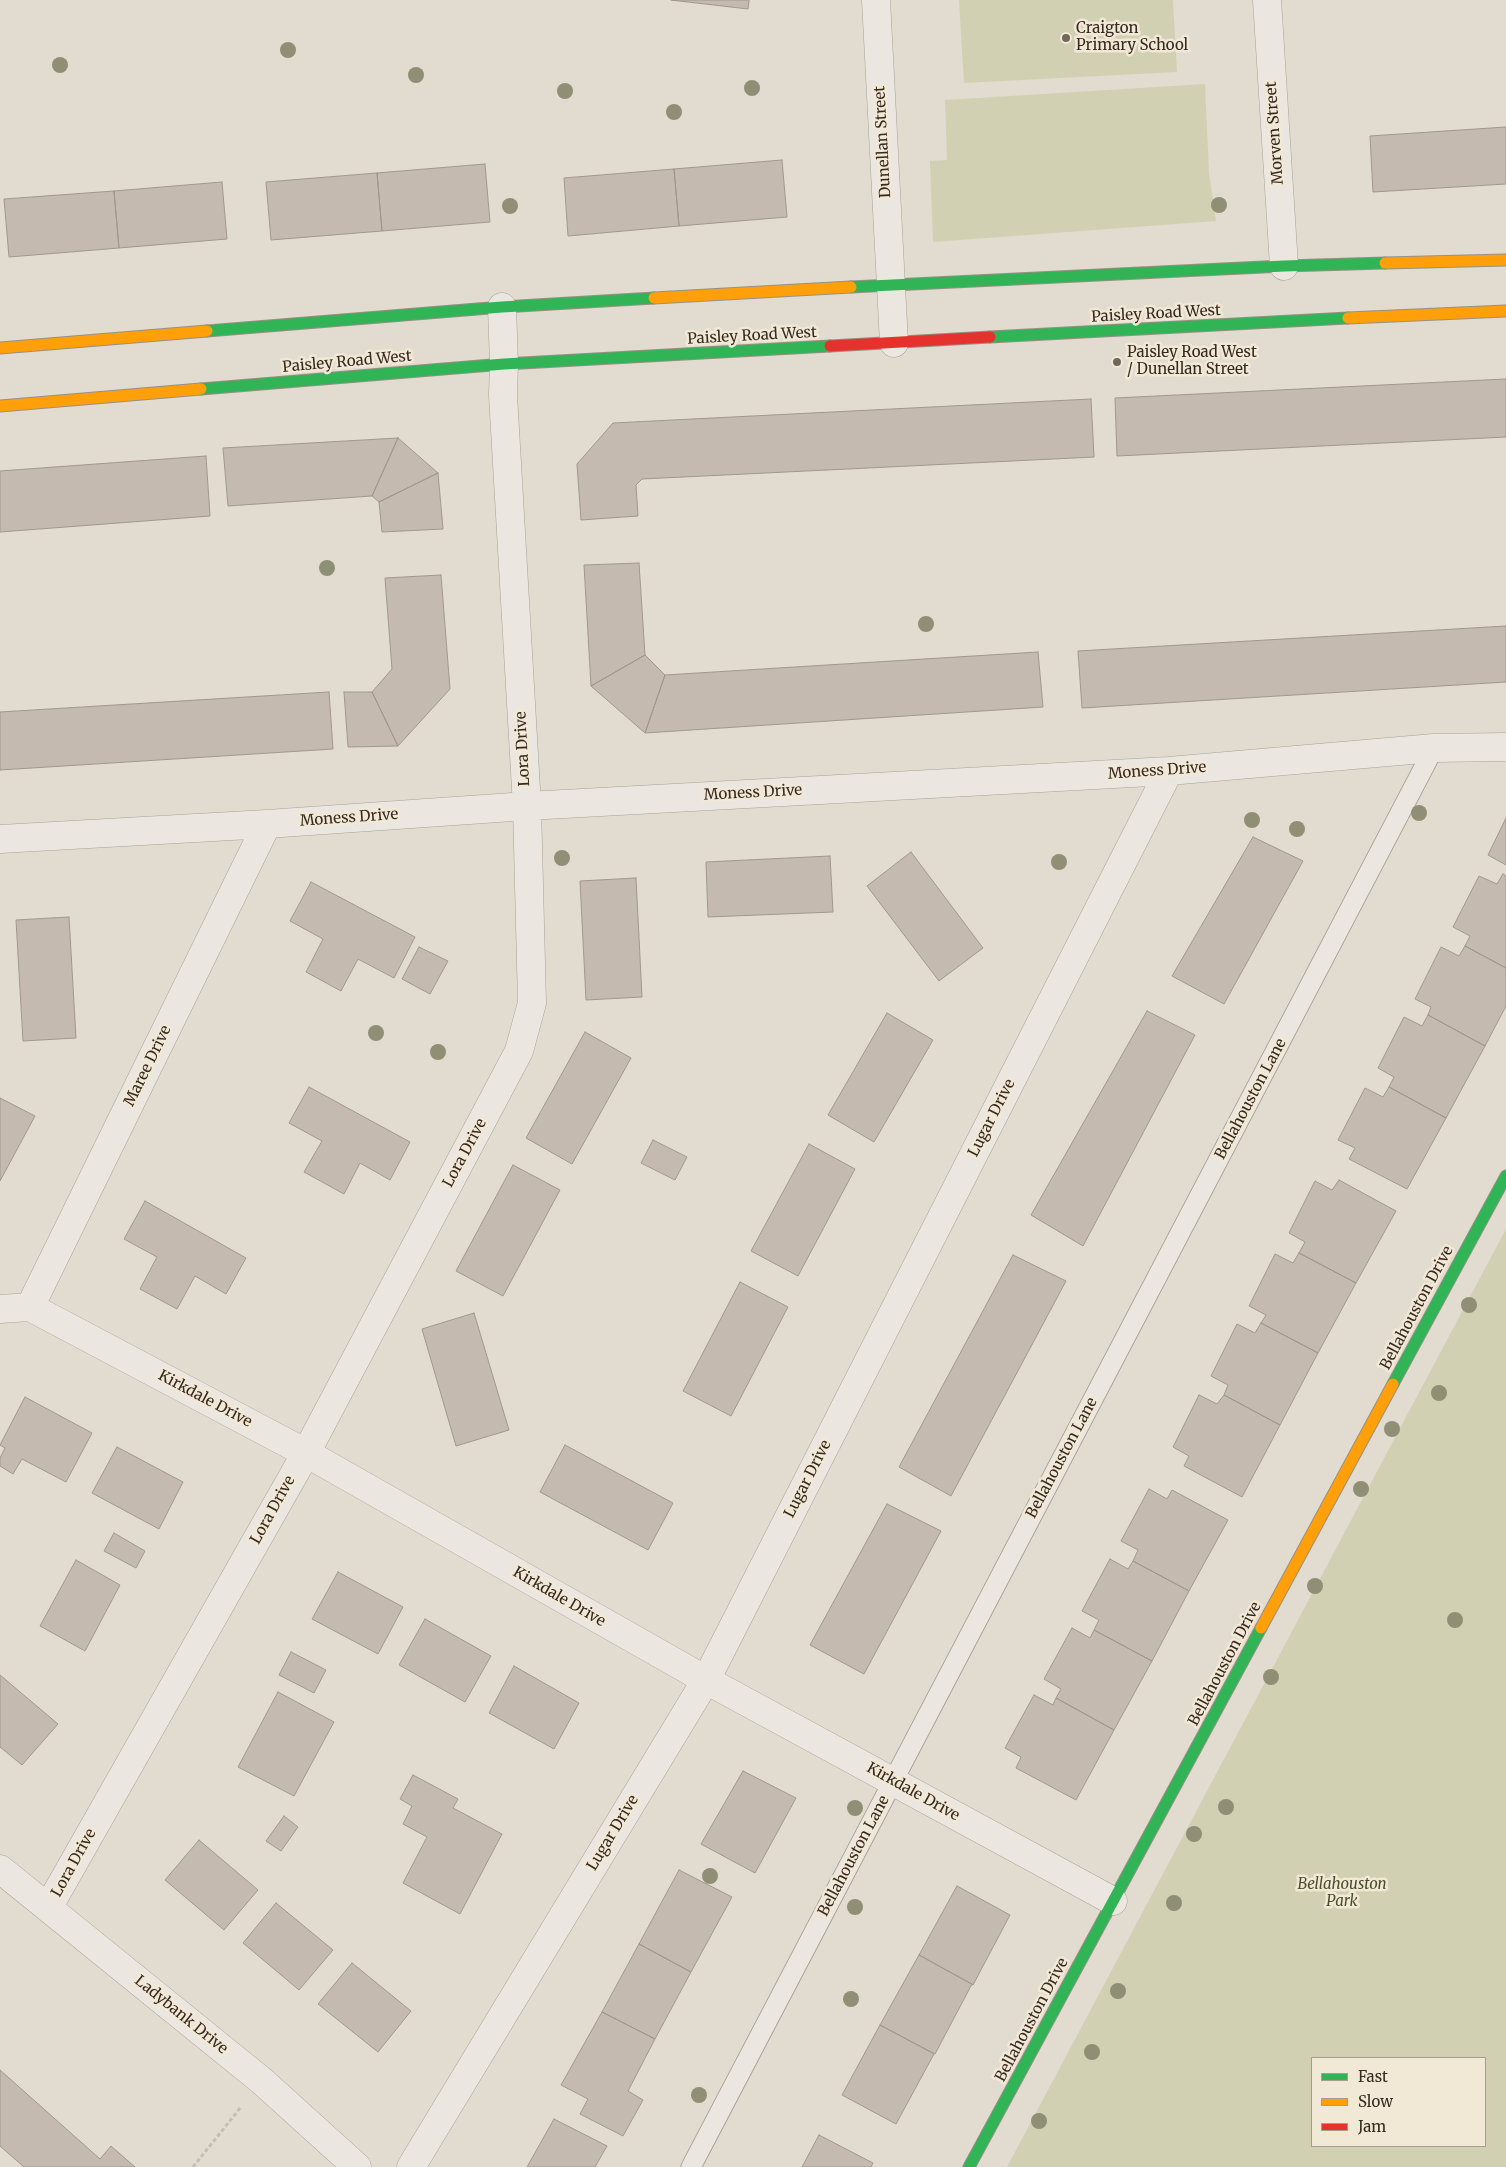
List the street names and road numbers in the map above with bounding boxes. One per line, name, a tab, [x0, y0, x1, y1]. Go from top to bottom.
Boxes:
street label: Morven Street	[1262, 81, 1288, 185]
street label: Dunellan Street	[871, 85, 895, 199]
street label: Paisley Road West	[1091, 302, 1221, 326]
street label: Paisley Road West	[687, 324, 817, 348]
street label: Paisley Road West	[282, 347, 412, 377]
street label: Lora Drive	[512, 711, 534, 787]
street label: Moness Drive	[1107, 759, 1207, 783]
street label: Moness Drive	[703, 781, 803, 805]
street label: Moness Drive	[299, 806, 399, 830]
street label: Maree Drive	[121, 1023, 175, 1109]
street label: Bellahouston Lane	[1212, 1035, 1290, 1163]
street label: Lugar Drive	[965, 1076, 1019, 1160]
street label: Lora Drive	[439, 1116, 491, 1190]
street label: Bellahouston Drive	[1377, 1243, 1457, 1373]
street label: Kirkdale Drive	[155, 1367, 255, 1431]
street label: Bellahouston Lane	[1023, 1394, 1101, 1522]
street label: Lugar Drive	[781, 1437, 835, 1521]
street label: Lora Drive	[247, 1473, 299, 1547]
street label: Kirkdale Drive	[510, 1563, 608, 1631]
street label: Bellahouston Drive	[1185, 1599, 1265, 1729]
street label: Kirkdale Drive	[863, 1759, 963, 1825]
street label: Lugar Drive	[583, 1792, 643, 1874]
street label: Bellahouston Lane	[815, 1792, 893, 1920]
street label: Lora Drive	[48, 1826, 100, 1900]
street label: Bellahouston Drive	[992, 1955, 1072, 2085]
street label: Ladybank Drive	[131, 1972, 231, 2058]

